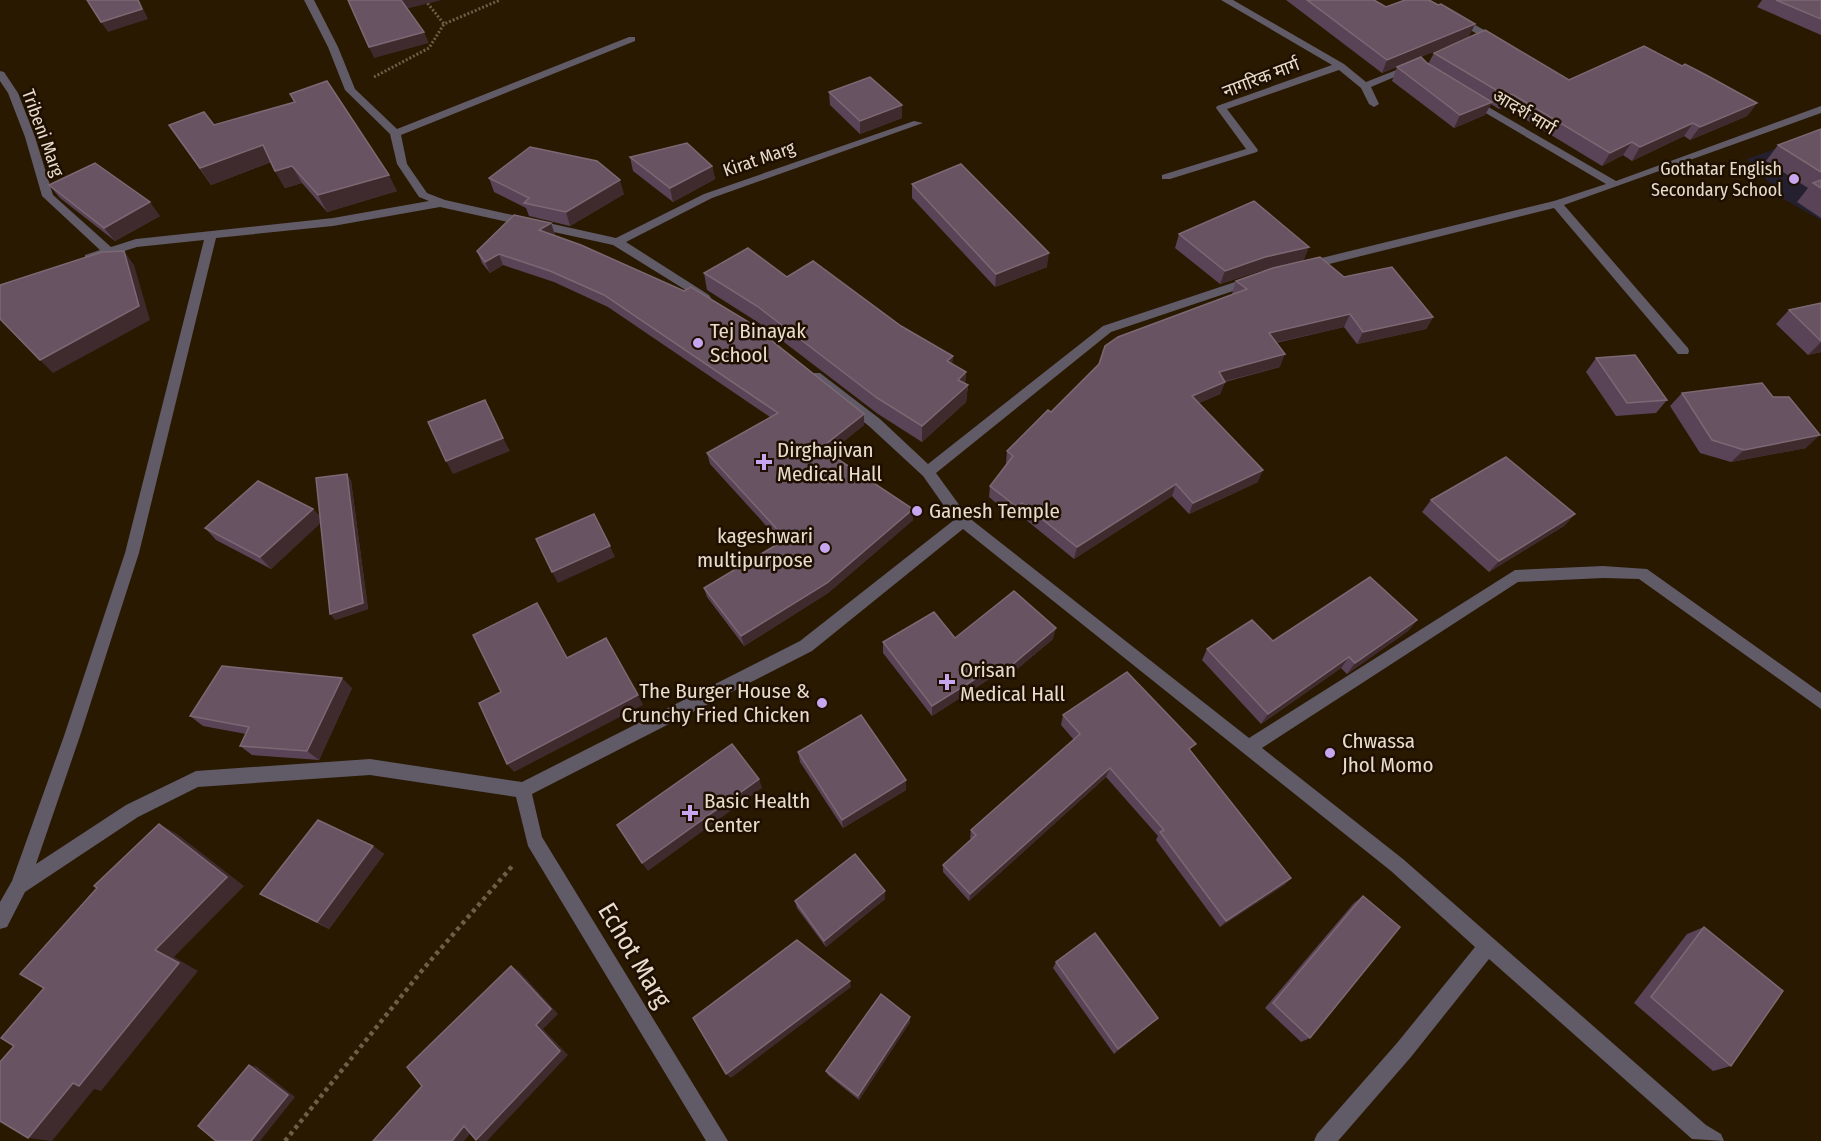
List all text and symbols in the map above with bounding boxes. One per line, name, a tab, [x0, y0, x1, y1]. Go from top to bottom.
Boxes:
street label: नागरिक मार्ग	[1220, 53, 1303, 103]
street label: आदर्श मार्ग	[1488, 85, 1561, 140]
street label: Tribeni Marg	[17, 86, 69, 180]
street label: Kirat Marg	[720, 136, 798, 182]
place label: Gothatar English Secondary School	[1651, 158, 1782, 201]
marker: Gothatar English Secondary School	[1787, 172, 1801, 186]
place label: Tej Binayak School	[710, 318, 806, 368]
marker: Tej Binayak School	[691, 336, 705, 350]
place label: Dirghajivan Medical Hall	[777, 437, 883, 487]
marker: Dirghajivan Medical Hall	[755, 453, 773, 471]
place label: Ganesh Temple	[929, 498, 1060, 524]
marker: Ganesh Temple	[910, 504, 924, 518]
place label: kageshwari multipurpose	[697, 523, 813, 573]
marker: kageshwari multipurpose	[818, 541, 832, 555]
place label: Orisan Medical Hall	[960, 657, 1066, 707]
marker: Orisan Medical Hall	[938, 673, 956, 691]
place label: The Burger House & Crunchy Fried Chicken	[622, 678, 810, 728]
marker: The Burger House & Crunchy Fried Chicken	[815, 696, 829, 710]
place label: Chwassa Jhol Momo	[1342, 728, 1434, 778]
marker: Chwassa Jhol Momo	[1323, 746, 1337, 760]
place label: Basic Health Center	[704, 788, 810, 838]
marker: Basic Health Center	[681, 804, 699, 822]
street label: Echot Marg	[591, 897, 678, 1014]

